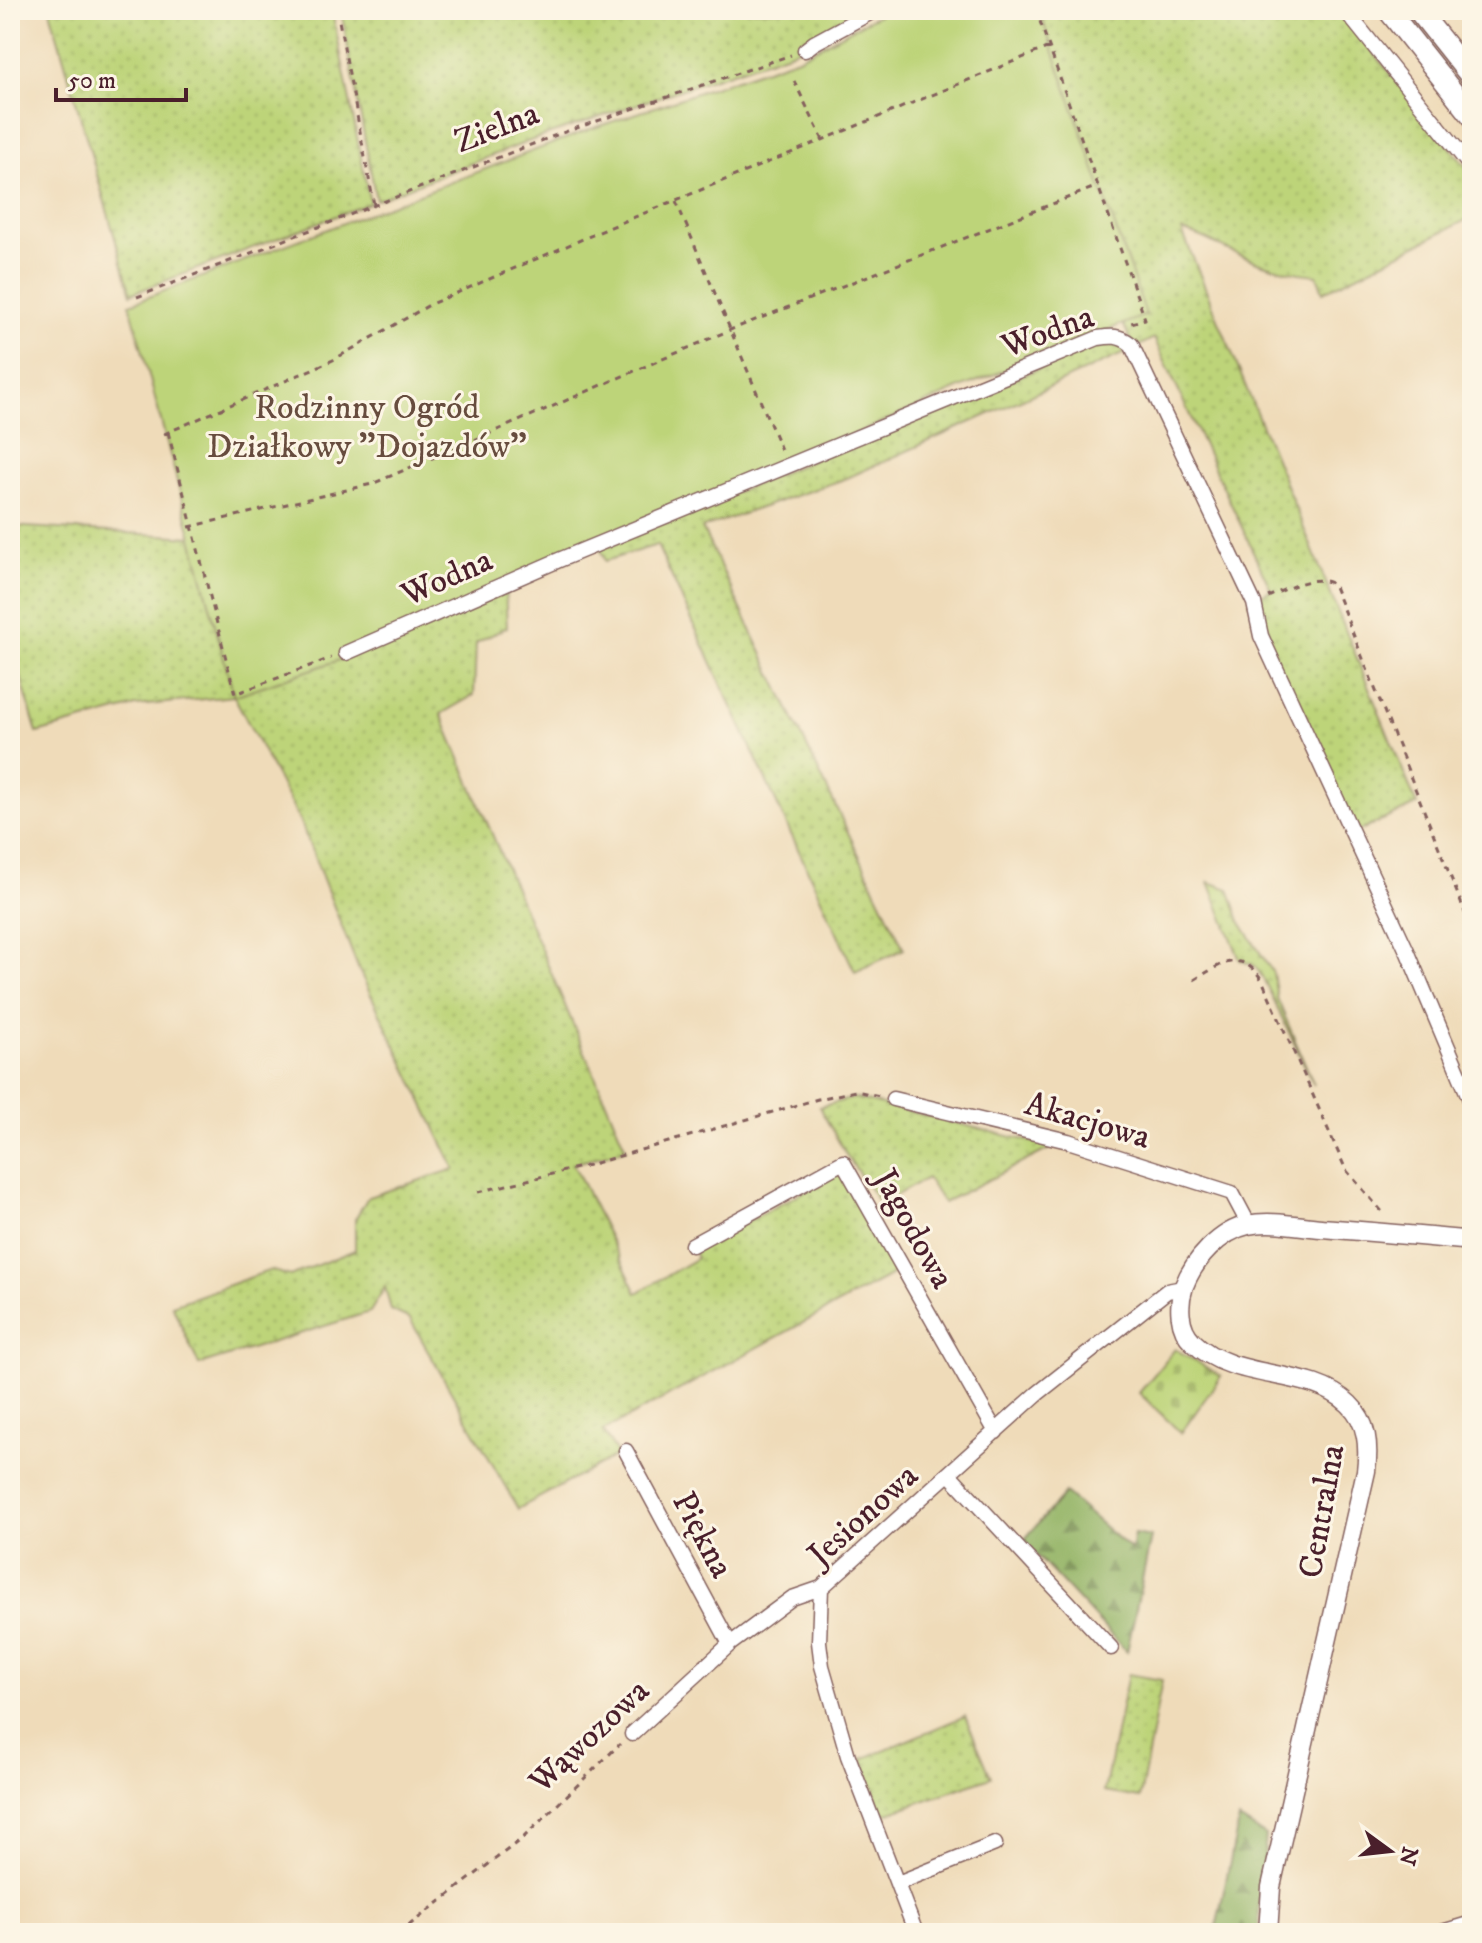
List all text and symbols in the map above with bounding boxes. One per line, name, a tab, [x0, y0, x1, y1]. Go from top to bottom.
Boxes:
scale bar	[56, 52, 186, 102]
text: 50 m	[68, 66, 116, 96]
street label: Zielna	[449, 92, 545, 163]
street label: Wodna	[995, 296, 1100, 368]
park label: Rodzinny Ogród Działkowy "Dojazdów"	[207, 387, 527, 468]
street label: Wodna	[394, 539, 499, 617]
street label: Akacjowa	[1020, 1083, 1155, 1159]
street label: Jagodowa	[862, 1159, 963, 1296]
street label: Centralna	[1290, 1441, 1354, 1581]
street label: Jesionowa	[797, 1455, 928, 1578]
street label: Piękna	[662, 1485, 743, 1586]
street label: Wąwozowa	[520, 1670, 659, 1803]
north arrow	[1350, 1811, 1430, 1891]
text: N	[1392, 1844, 1423, 1868]

